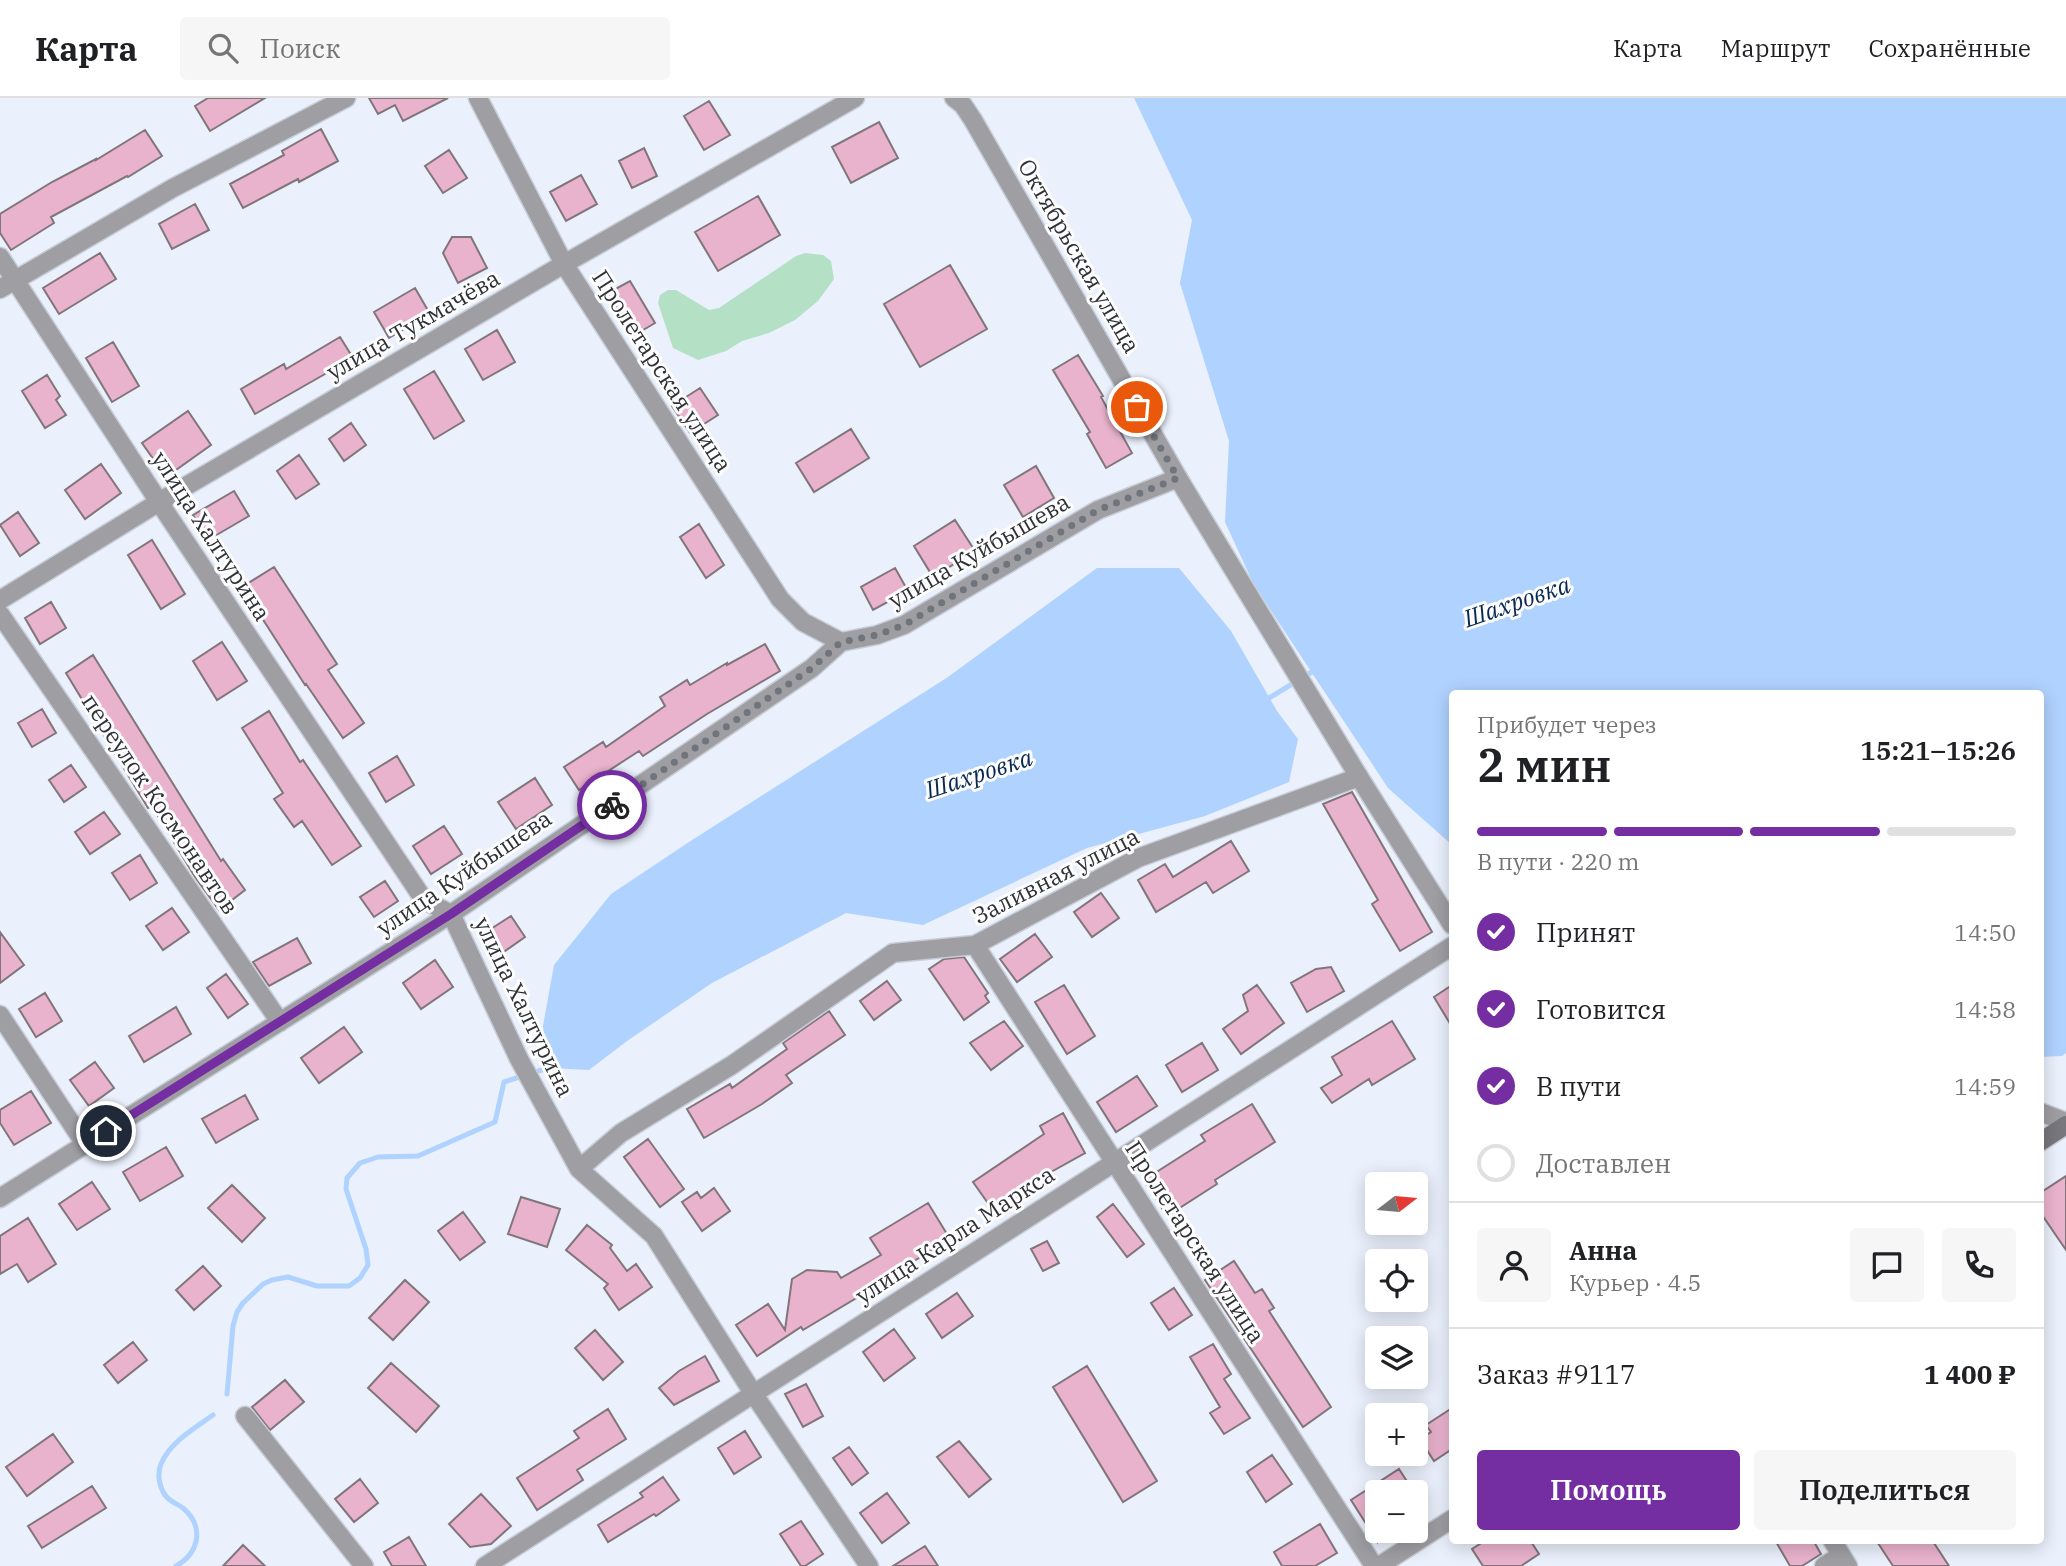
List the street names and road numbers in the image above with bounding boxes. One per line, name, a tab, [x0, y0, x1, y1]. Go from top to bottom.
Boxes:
street label: Октябрьская улица	[1012, 153, 1148, 358]
street label: улица Тукмачёва	[320, 262, 505, 386]
street label: Пролетарская улица	[586, 264, 739, 477]
street label: улица Халтурина	[146, 445, 278, 626]
street label: улица Куйбышева	[882, 486, 1075, 614]
street label: переулок Космонавтов	[76, 687, 246, 920]
street label: улица Куйбышева	[370, 802, 557, 942]
street label: Заливная улица	[967, 820, 1144, 930]
street label: улица Халтурина	[468, 912, 581, 1102]
street label: Пролетарская улица	[1119, 1135, 1272, 1348]
street label: улица Карла Маркса	[849, 1159, 1060, 1310]

